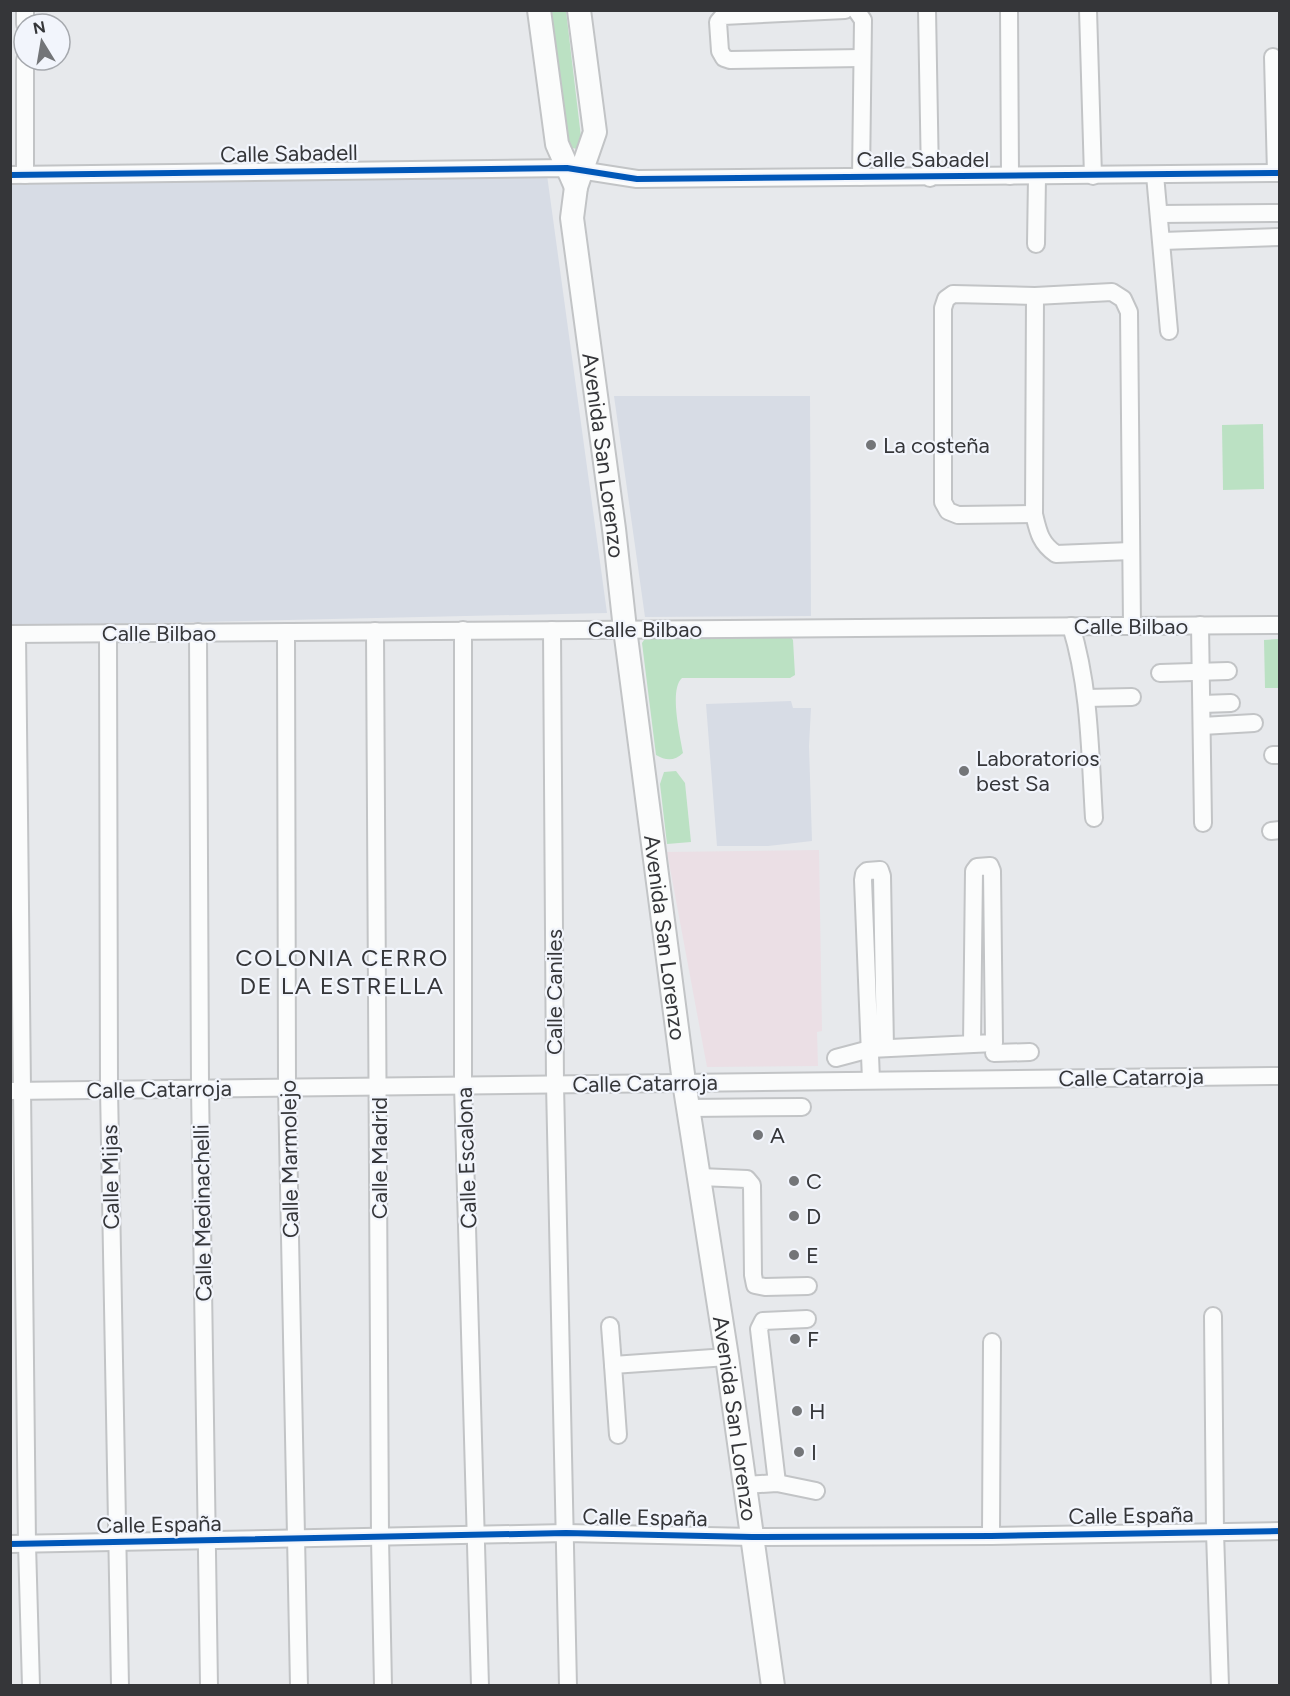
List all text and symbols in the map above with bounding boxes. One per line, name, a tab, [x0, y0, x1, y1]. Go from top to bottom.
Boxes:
north arrow	[12, 12, 72, 72]
text: N	[31, 17, 47, 38]
street label: Calle Sabadell	[220, 139, 358, 168]
street label: Calle Sabadel	[857, 146, 989, 173]
street label: Avenida San Lorenzo	[576, 351, 630, 559]
place label: La costeña	[883, 432, 990, 459]
marker: La costeña	[864, 438, 878, 452]
street label: Calle Bilbao	[1074, 613, 1188, 640]
street label: Calle Bilbao	[588, 616, 702, 643]
street label: Calle Bilbao	[102, 620, 216, 647]
place label: Laboratorios best Sa	[976, 745, 1100, 797]
marker: Laboratorios best Sa	[957, 764, 971, 778]
street label: Avenida San Lorenzo	[638, 833, 691, 1042]
street label: Calle Caniles	[541, 929, 568, 1055]
district label: COLONIA CERRO DE LA ESTRELLA	[235, 943, 449, 1000]
street label: Calle Catarroja	[1058, 1063, 1204, 1092]
street label: Calle Catarroja	[572, 1069, 718, 1098]
street label: Calle Catarroja	[86, 1075, 232, 1104]
street label: Calle Marmolejo	[275, 1080, 304, 1238]
street label: Calle Escalona	[451, 1087, 482, 1229]
street label: Calle Madrid	[366, 1097, 393, 1219]
place label: A	[770, 1122, 785, 1149]
street label: Calle Mijas	[96, 1124, 125, 1230]
street label: Calle Medinachelli	[187, 1124, 218, 1302]
marker: A	[751, 1128, 765, 1142]
place label: C	[806, 1168, 822, 1195]
marker: C	[787, 1174, 801, 1188]
place label: D	[806, 1203, 821, 1230]
marker: D	[787, 1209, 801, 1223]
place label: E	[806, 1242, 819, 1269]
marker: E	[787, 1248, 801, 1262]
street label: Avenida San Lorenzo	[707, 1314, 763, 1523]
place label: F	[807, 1326, 819, 1353]
marker: F	[788, 1332, 802, 1346]
place label: H	[809, 1398, 826, 1425]
marker: H	[790, 1404, 804, 1418]
place label: I	[811, 1439, 817, 1466]
marker: I	[792, 1445, 806, 1459]
street label: Calle España	[1068, 1501, 1194, 1530]
street label: Calle España	[582, 1503, 708, 1532]
street label: Calle España	[96, 1510, 222, 1539]

